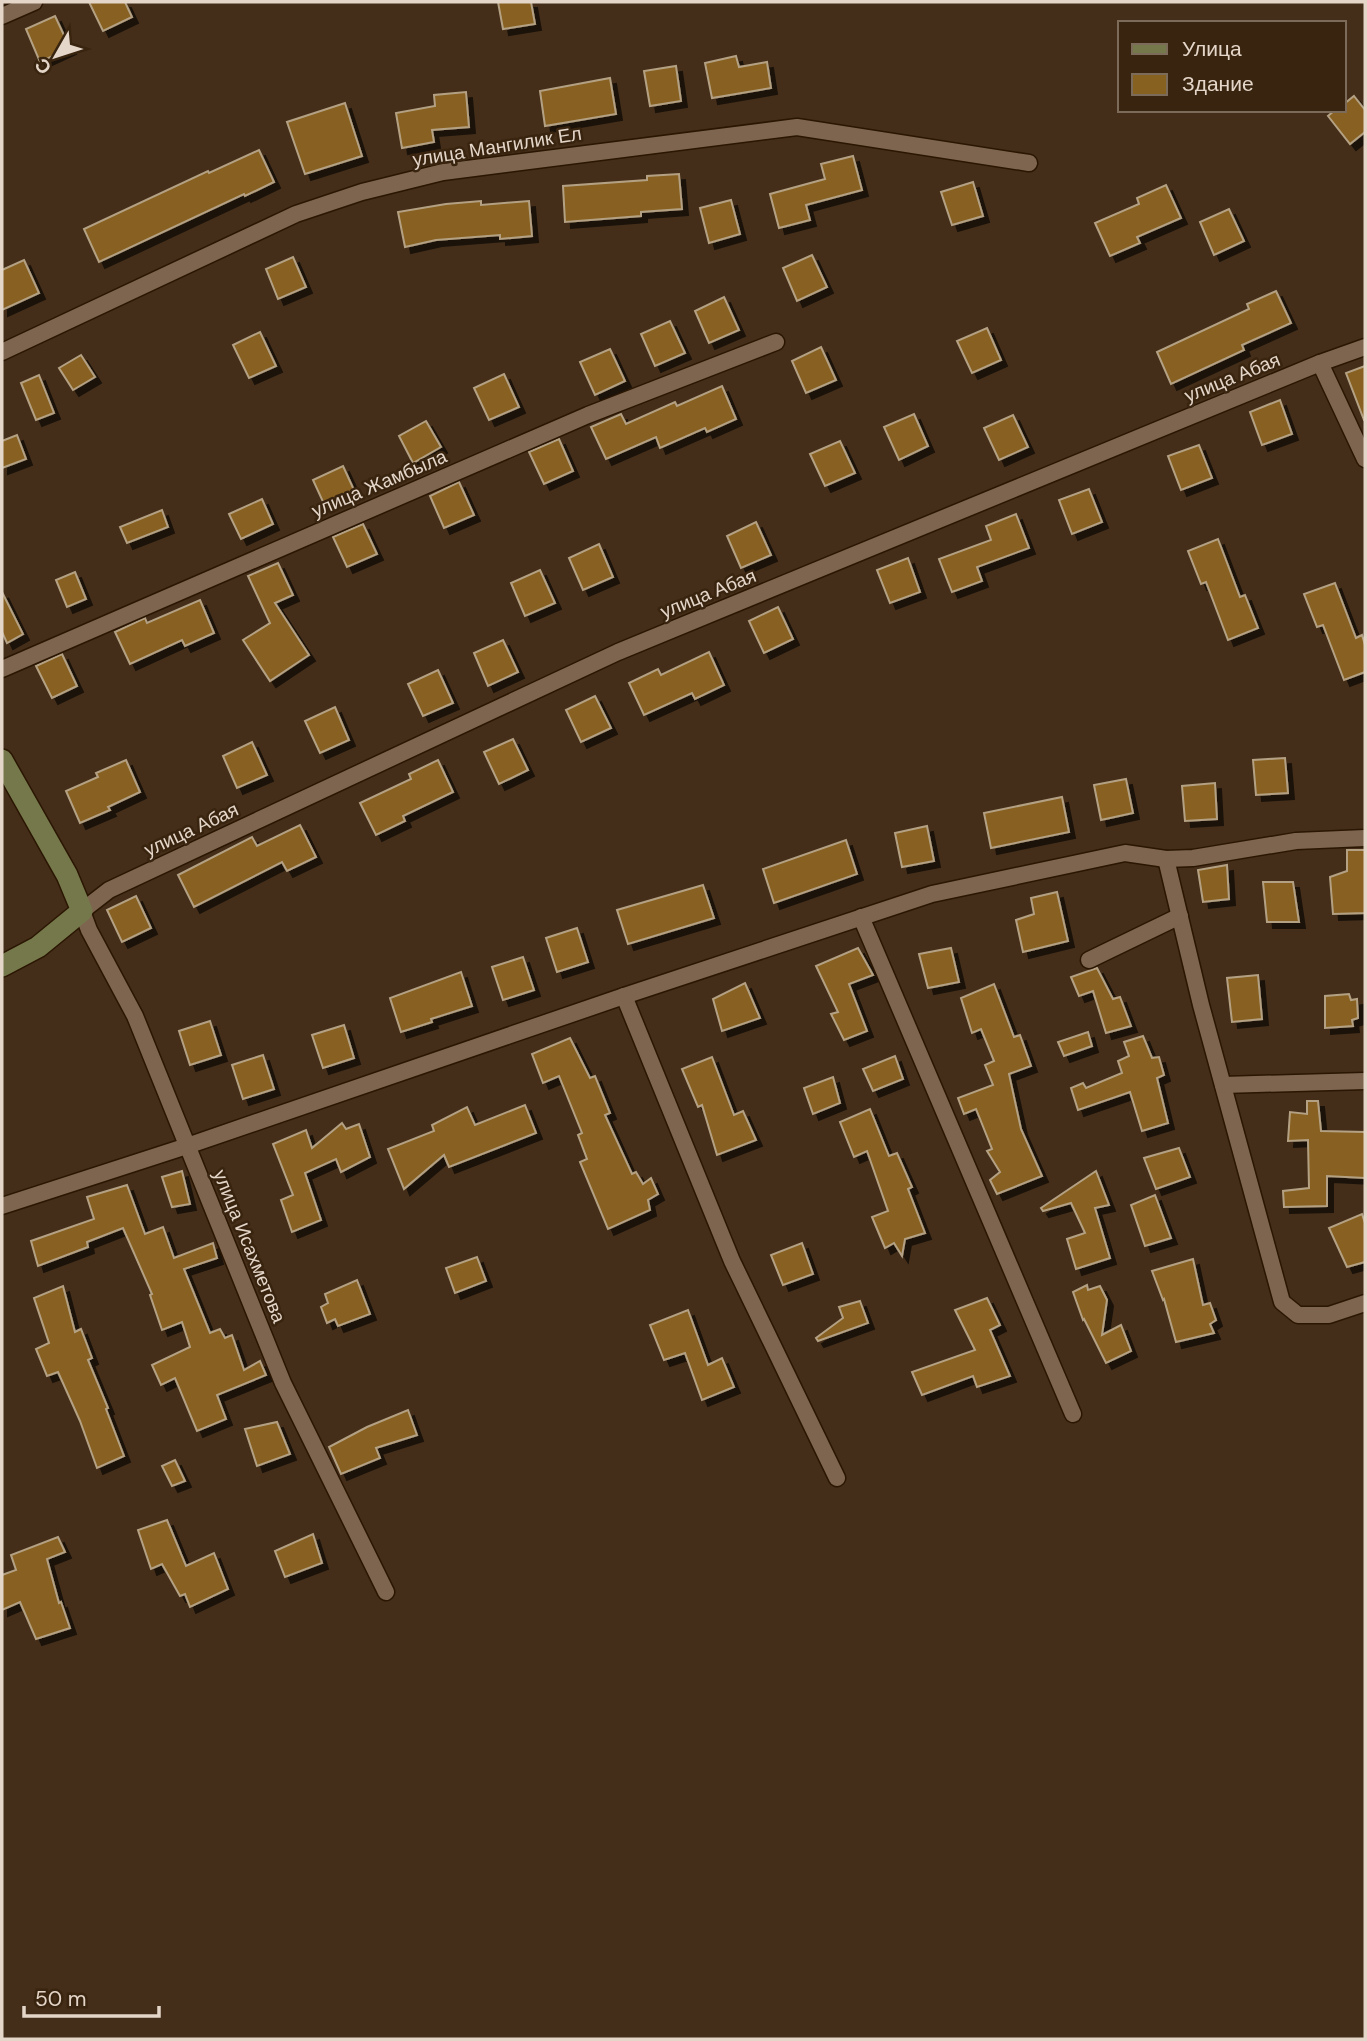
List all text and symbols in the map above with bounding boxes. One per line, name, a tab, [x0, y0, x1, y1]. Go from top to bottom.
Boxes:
north arrow	[21, 21, 91, 91]
legend	[1118, 21, 1346, 112]
text: Улица	[1182, 35, 1242, 63]
text: С	[29, 53, 57, 80]
text: Здание	[1182, 70, 1254, 98]
street label: улица Мангилик Ел	[411, 121, 583, 172]
street label: улица Абая	[1181, 347, 1284, 408]
street label: улица Жамбыла	[308, 444, 451, 523]
street label: улица Абая	[657, 563, 760, 624]
street label: улица Абая	[140, 797, 242, 862]
street label: улица Исахметова	[207, 1166, 292, 1327]
scale bar	[24, 1974, 159, 2018]
text: 50 m	[35, 1985, 86, 2013]

